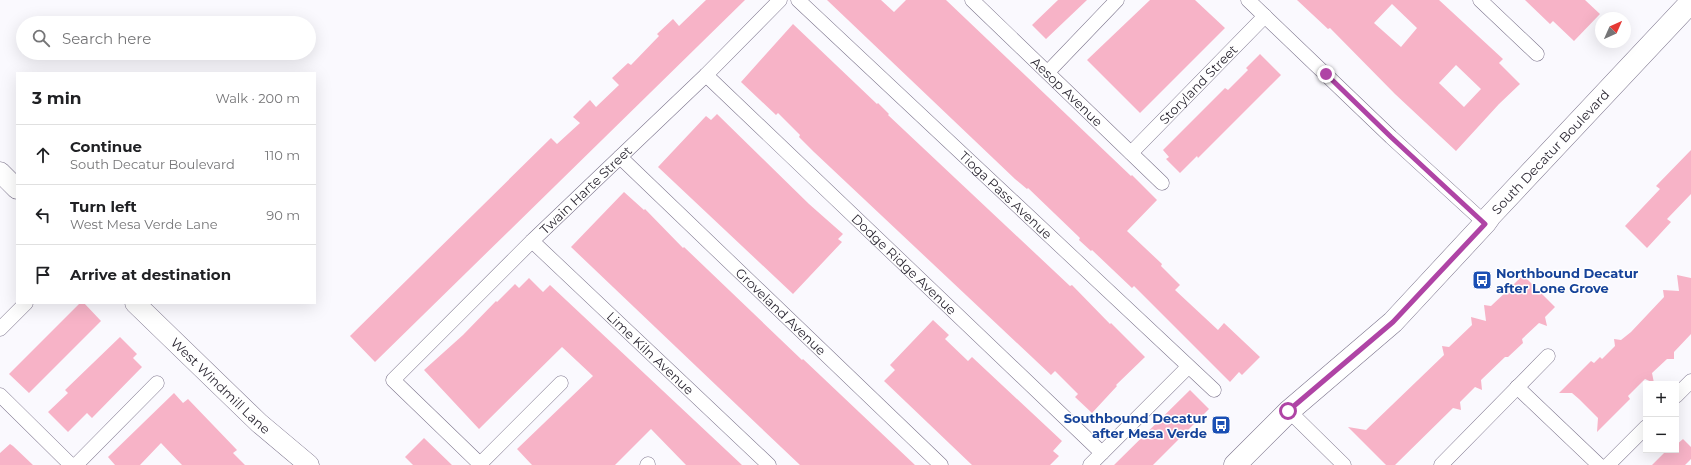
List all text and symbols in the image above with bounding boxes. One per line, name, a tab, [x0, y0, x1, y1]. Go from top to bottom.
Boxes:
north arrow	[1595, 12, 1631, 48]
search box	[16, 16, 316, 60]
icon: search	[30, 27, 52, 49]
text: Search here	[62, 29, 151, 48]
street label: Storyland Street	[1156, 41, 1241, 127]
street label: Aesop Avenue	[1028, 54, 1106, 130]
route end	[1317, 65, 1335, 83]
street label: South Decatur Boulevard	[1488, 86, 1613, 217]
text: 3 min	[32, 88, 82, 108]
text: Walk · 200 m	[215, 90, 300, 106]
text: Continue	[70, 137, 142, 156]
street label: Twain Harte Street	[536, 142, 635, 237]
icon: ahead	[32, 144, 54, 166]
text: 110 m	[265, 147, 300, 163]
street label: Tioga Pass Avenue	[956, 148, 1056, 242]
text: South Decatur Boulevard	[70, 156, 235, 172]
text: Turn left	[70, 197, 137, 216]
icon: left	[32, 204, 54, 226]
text: 90 m	[266, 207, 300, 223]
street label: Dodge Ridge Avenue	[848, 210, 960, 318]
text: West Mesa Verde Lane	[70, 216, 218, 232]
icon: arrive	[32, 264, 54, 286]
street label: Groveland Avenue	[732, 264, 830, 359]
text: Arrive at destination	[70, 265, 231, 284]
place label: Northbound Decatur after Lone Grove	[1496, 265, 1639, 296]
bus stop icon: Northbound Decatur after Lone Grove	[1471, 269, 1493, 291]
street label: Lime Kiln Avenue	[604, 308, 697, 398]
street label: West Windmill Lane	[168, 334, 274, 437]
map controls	[1643, 381, 1679, 453]
button: +	[1643, 381, 1679, 417]
route start	[1279, 402, 1297, 420]
place label: Southbound Decatur after Mesa Verde	[1064, 410, 1207, 441]
bus stop icon: Southbound Decatur after Mesa Verde	[1210, 414, 1232, 436]
button: −	[1643, 417, 1679, 453]

